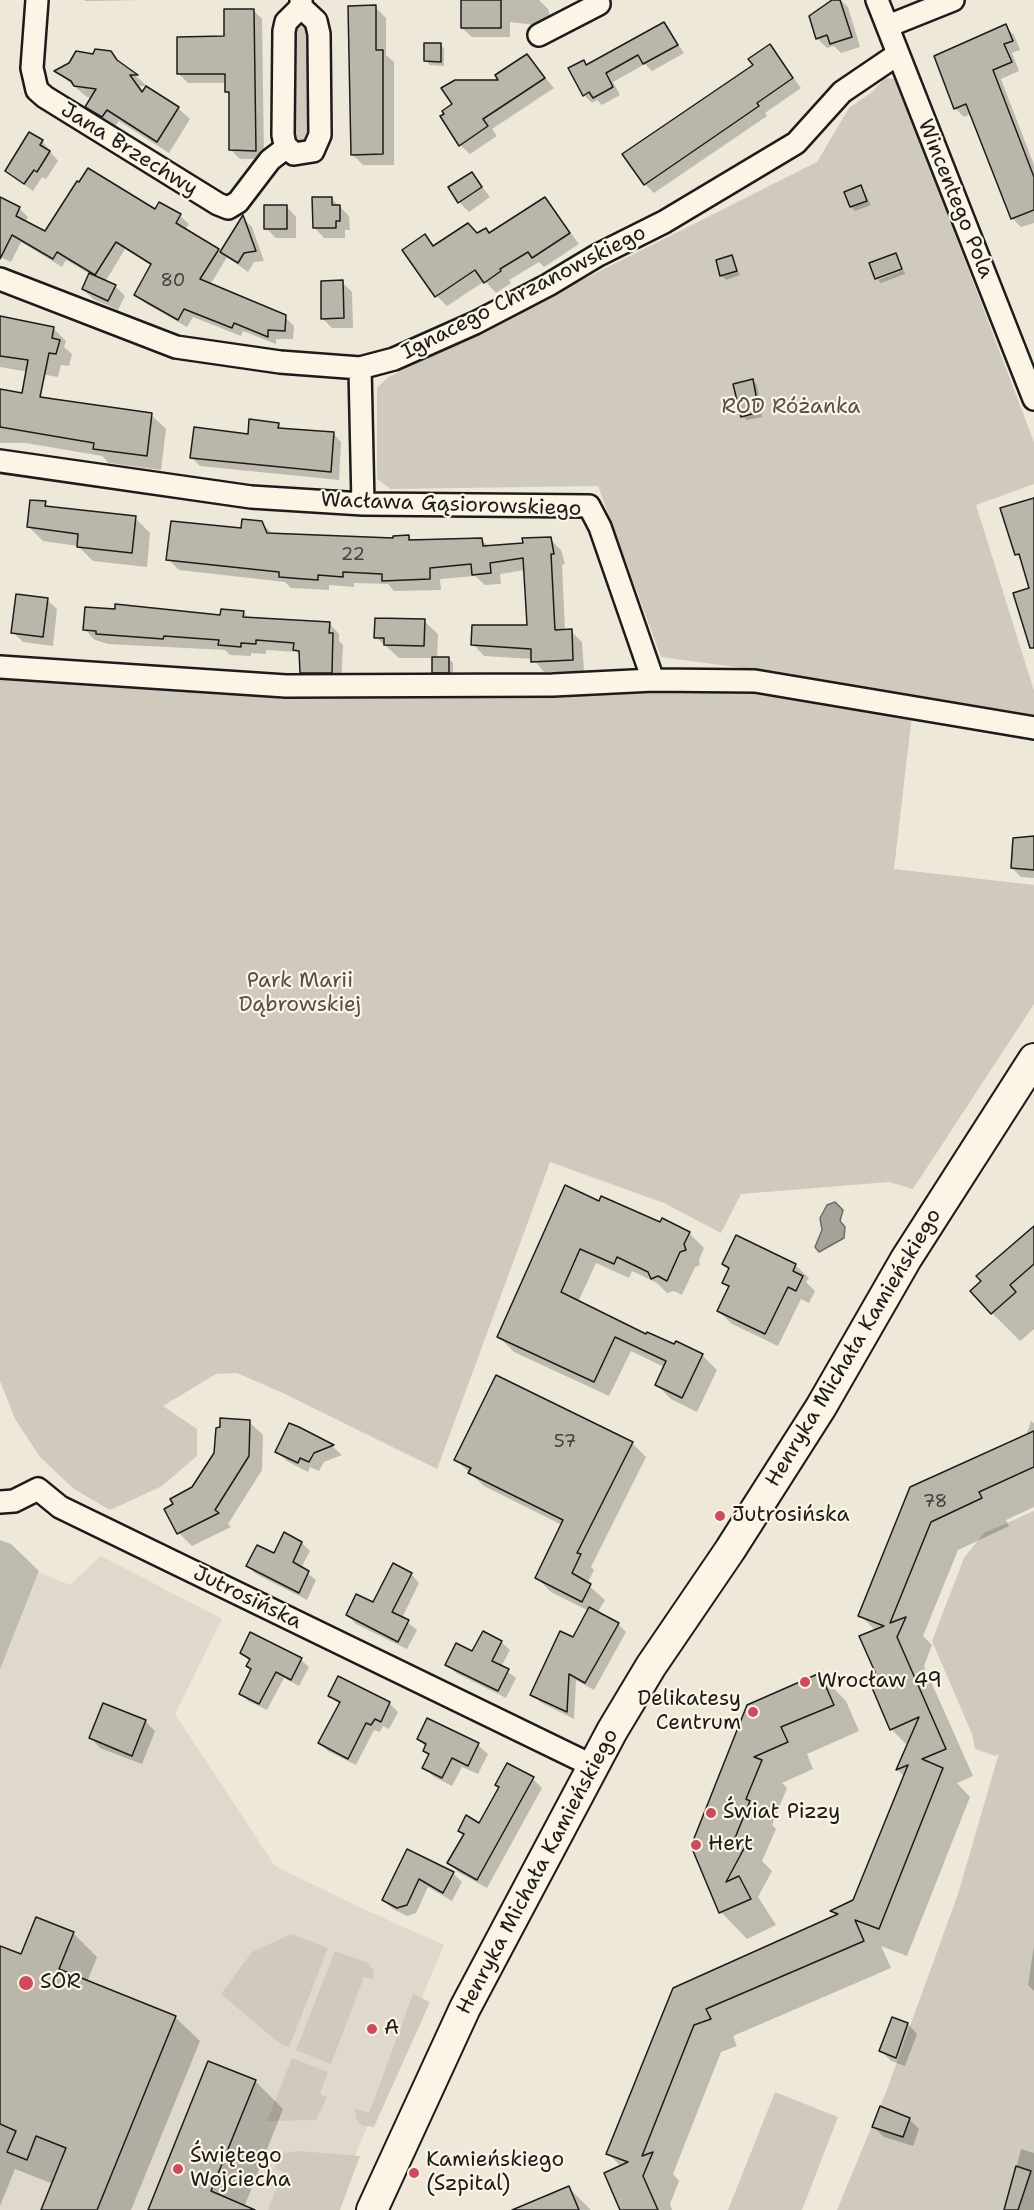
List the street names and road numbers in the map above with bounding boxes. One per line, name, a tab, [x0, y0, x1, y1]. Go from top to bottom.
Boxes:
street label: Jana Brzechwy	[56, 98, 202, 202]
street label: Wincentego Pola	[912, 116, 998, 282]
street label: Ignacego Chrzanowskiego	[398, 220, 650, 366]
street label: Wacława Gąsiorowskiego	[320, 488, 582, 522]
street label: Henryka Michała Kamieńskiego	[761, 1204, 947, 1492]
street label: Jutrosińska	[189, 1561, 305, 1635]
street label: Henryka Michała Kamieńskiego	[452, 1725, 624, 2019]

